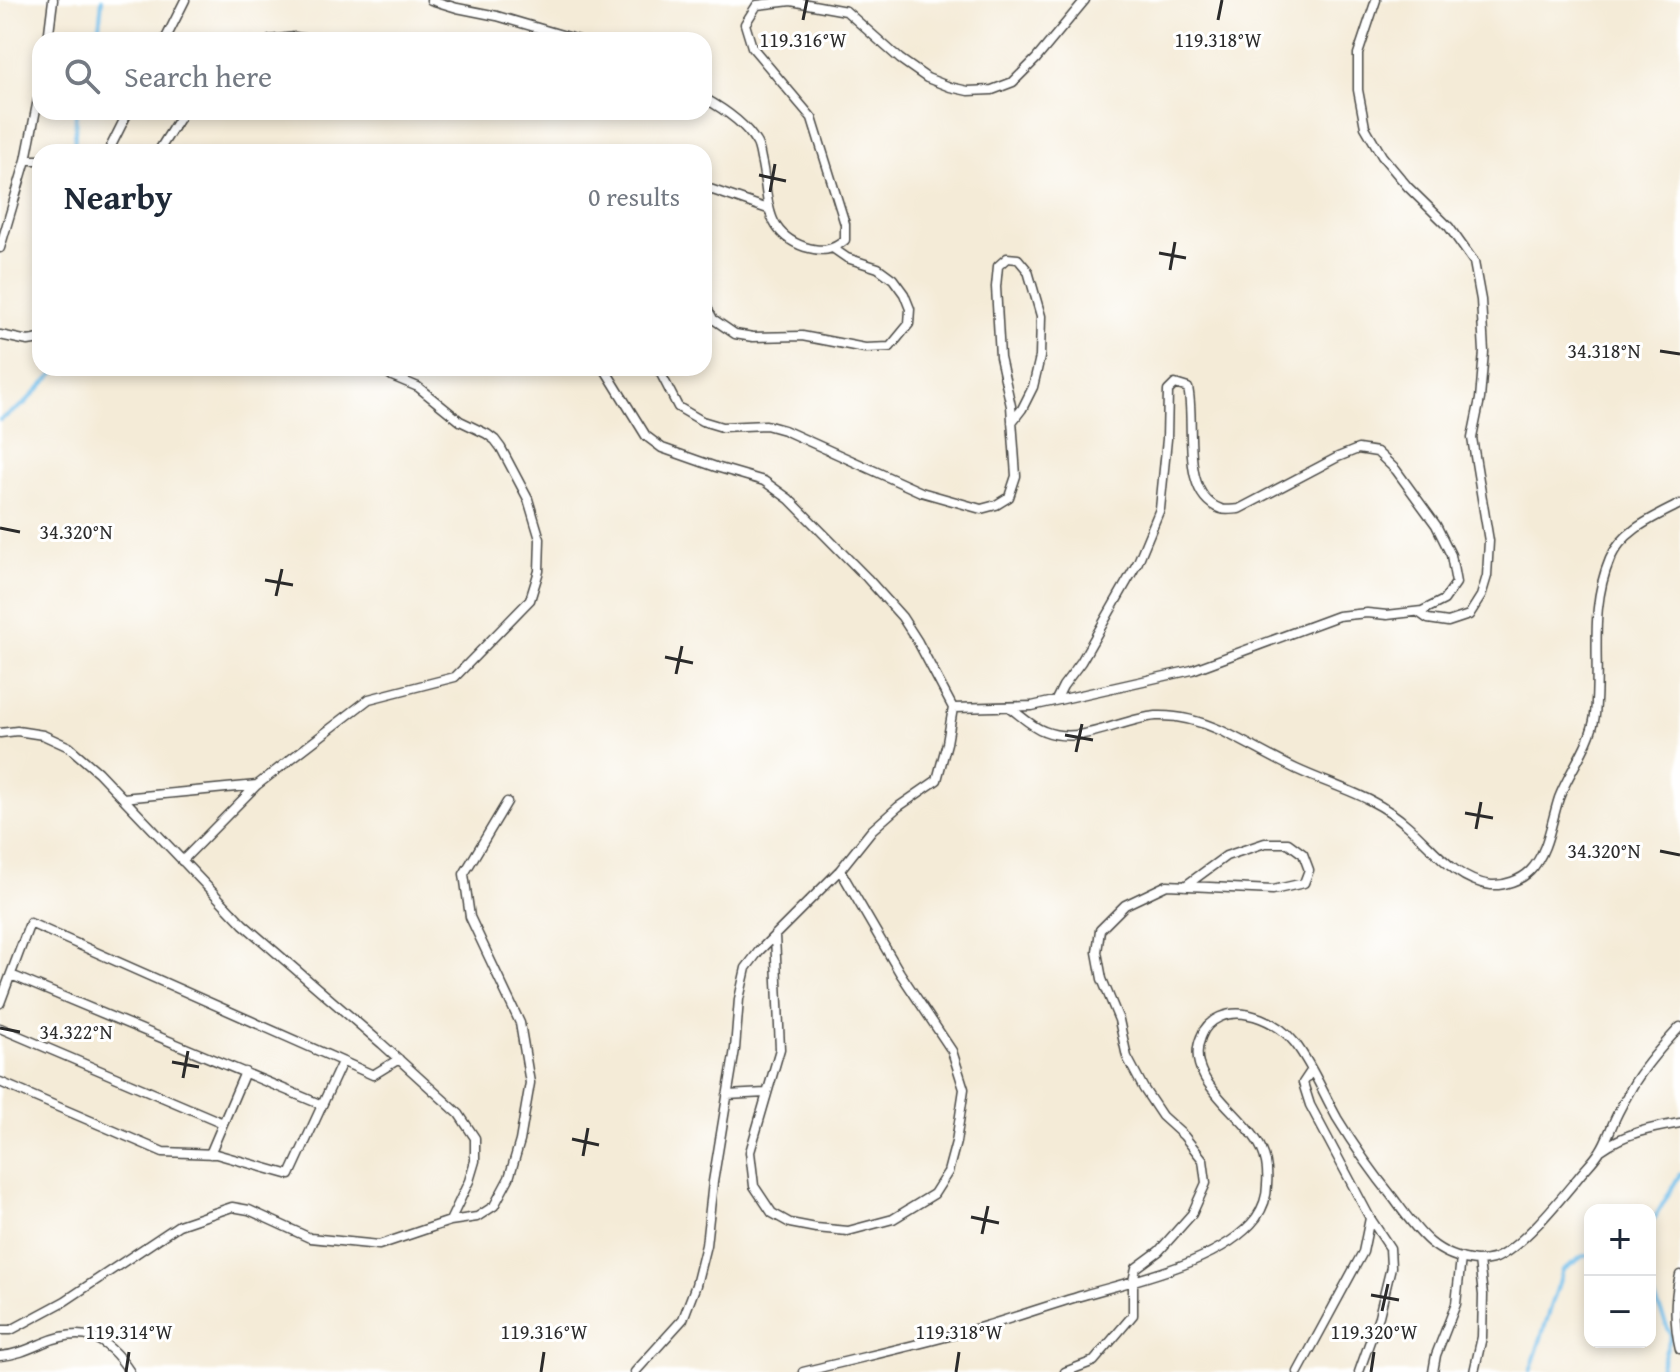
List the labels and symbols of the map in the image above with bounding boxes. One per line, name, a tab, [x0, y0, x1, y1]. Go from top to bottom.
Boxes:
text: 119.316°W	[760, 25, 846, 54]
text: 119.318°W	[1175, 25, 1261, 54]
text: 34.318°N	[1567, 336, 1641, 365]
text: 34.320°N	[39, 517, 113, 546]
text: 34.320°N	[1567, 836, 1641, 865]
text: 34.322°N	[39, 1017, 113, 1046]
text: 119.314°W	[86, 1317, 172, 1346]
text: 119.316°W	[501, 1317, 587, 1346]
text: 119.318°W	[916, 1317, 1002, 1346]
text: 119.320°W	[1331, 1317, 1417, 1346]

